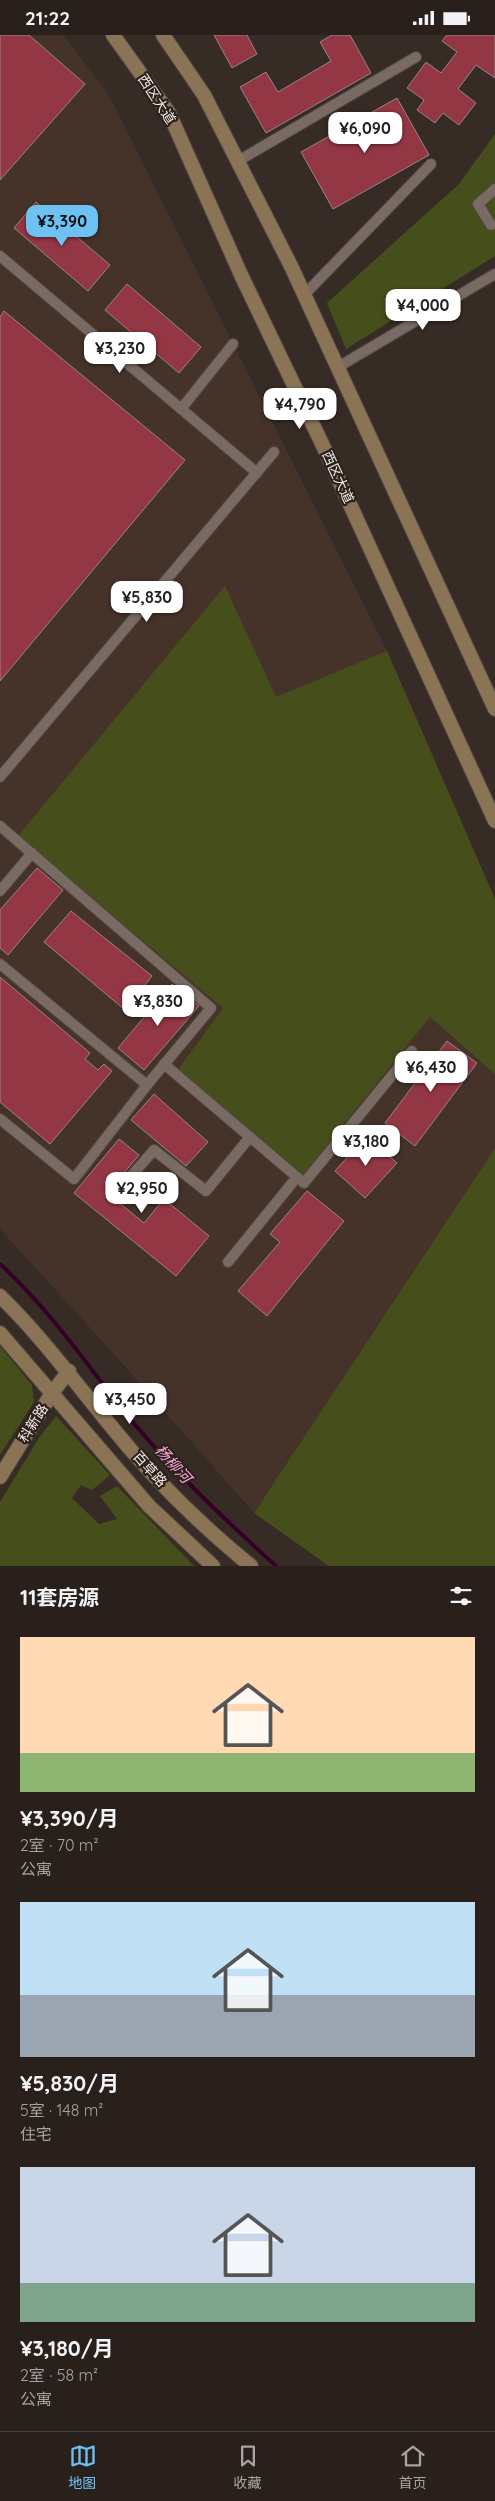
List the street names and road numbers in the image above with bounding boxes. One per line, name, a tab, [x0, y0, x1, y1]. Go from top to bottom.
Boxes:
street label: 西区大道	[134, 71, 180, 127]
street label: 西区大道	[318, 448, 358, 506]
street label: 科新路	[14, 1400, 52, 1446]
street label: 百草路	[129, 1447, 171, 1491]

